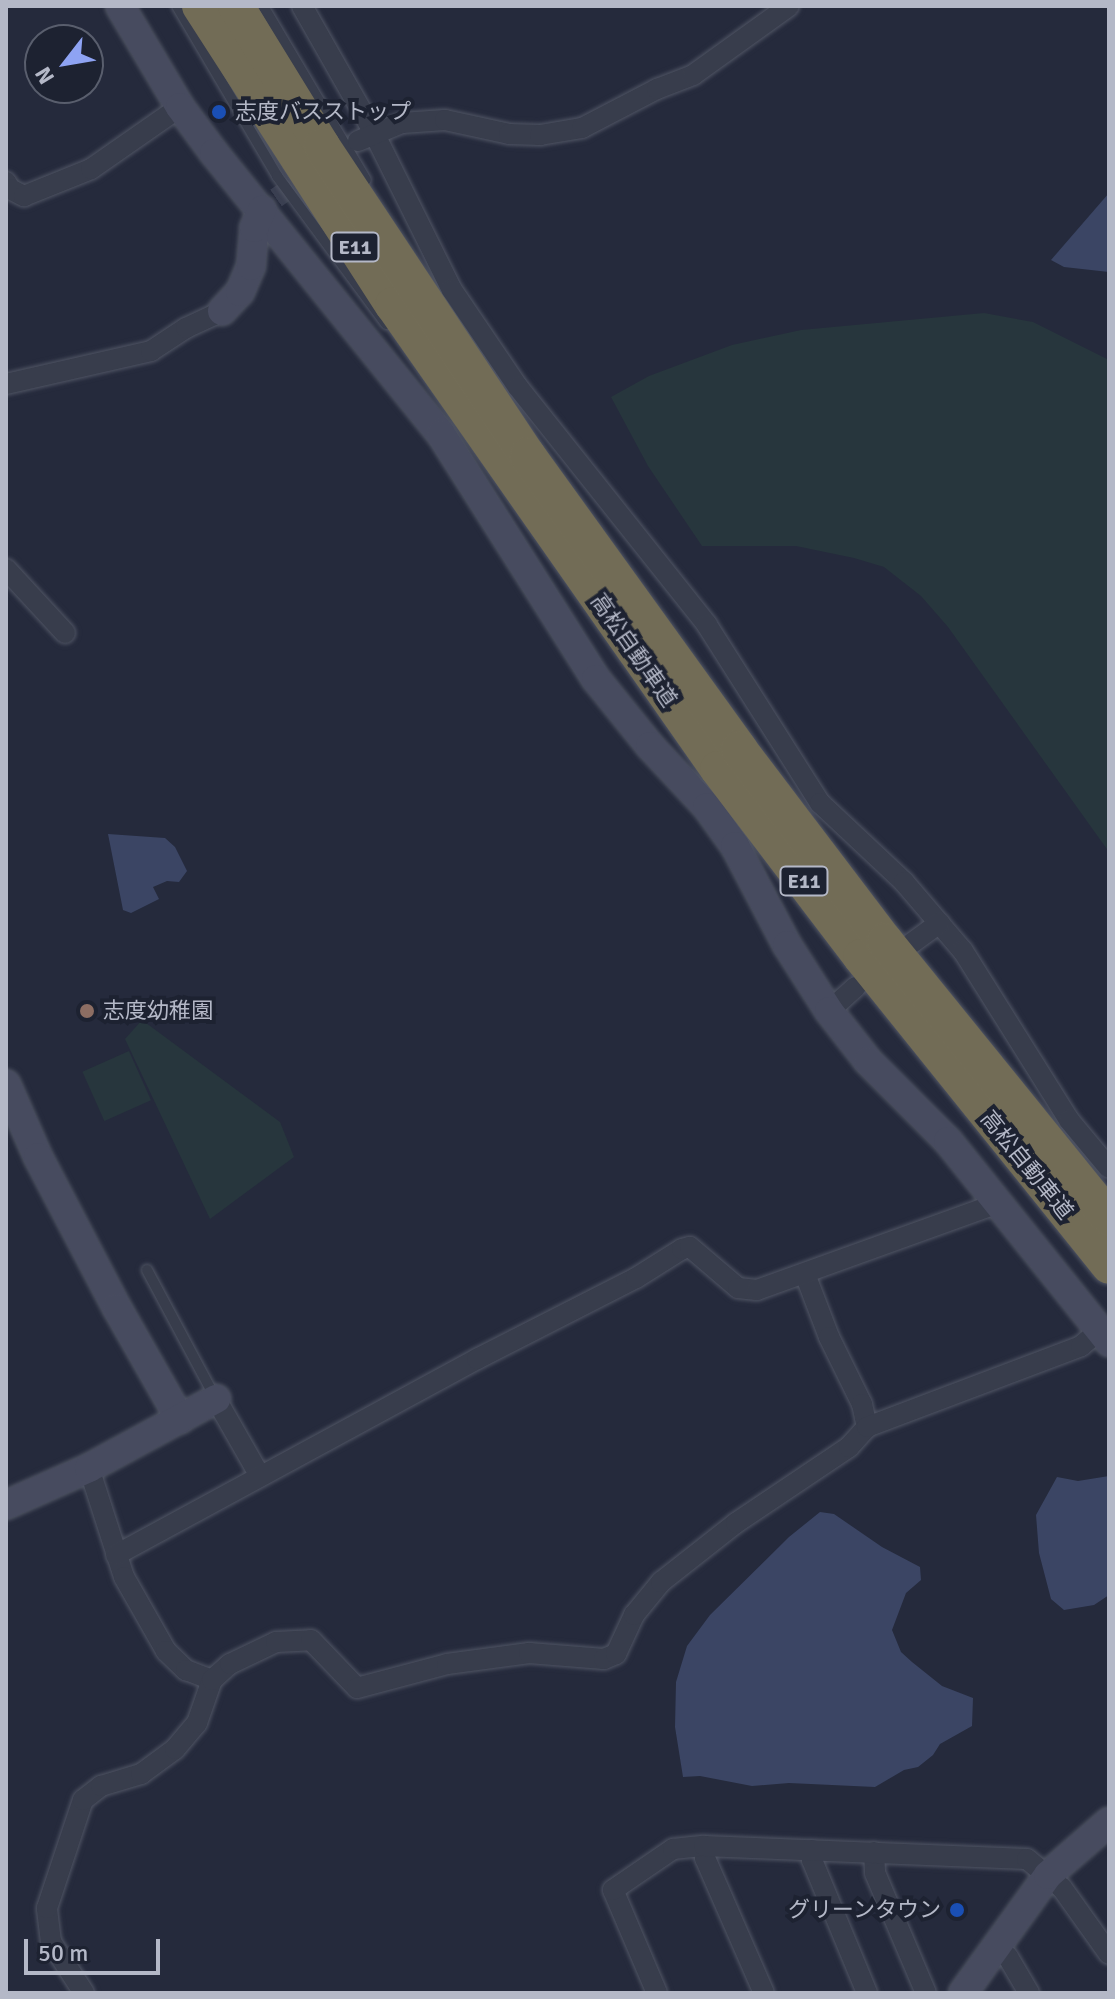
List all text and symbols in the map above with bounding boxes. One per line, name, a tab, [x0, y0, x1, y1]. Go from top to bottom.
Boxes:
north arrow	[24, 24, 104, 104]
text: N	[29, 62, 60, 89]
place label: 志度バスストップ	[235, 99, 411, 125]
marker: 志度バスストップ	[210, 103, 228, 121]
road number: E11	[329, 231, 381, 263]
street label: 高松自動車道	[585, 588, 683, 712]
road number: E11	[778, 865, 830, 897]
place label: 志度幼稚園	[103, 998, 213, 1024]
marker: 志度幼稚園	[78, 1002, 96, 1020]
street label: 高松自動車道	[975, 1105, 1079, 1225]
place label: グリーンタウン	[787, 1897, 941, 1923]
marker: グリーンタウン	[948, 1901, 966, 1919]
scale bar	[28, 1923, 164, 1973]
text: 50 m	[38, 1938, 88, 1968]

